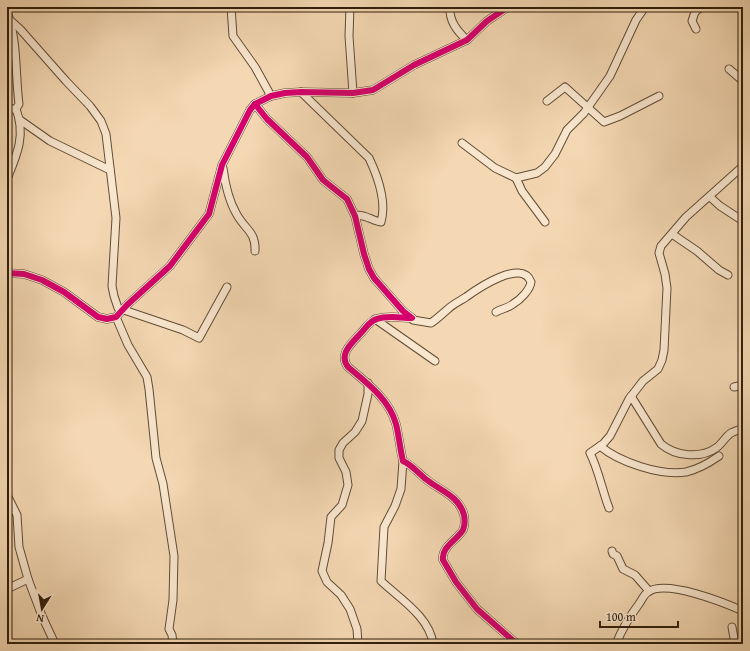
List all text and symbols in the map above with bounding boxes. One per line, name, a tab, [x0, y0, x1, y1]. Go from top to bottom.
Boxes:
north arrow	[22, 589, 62, 629]
scale bar	[600, 603, 678, 629]
text: 100 m	[606, 608, 636, 625]
text: N	[34, 610, 45, 627]

